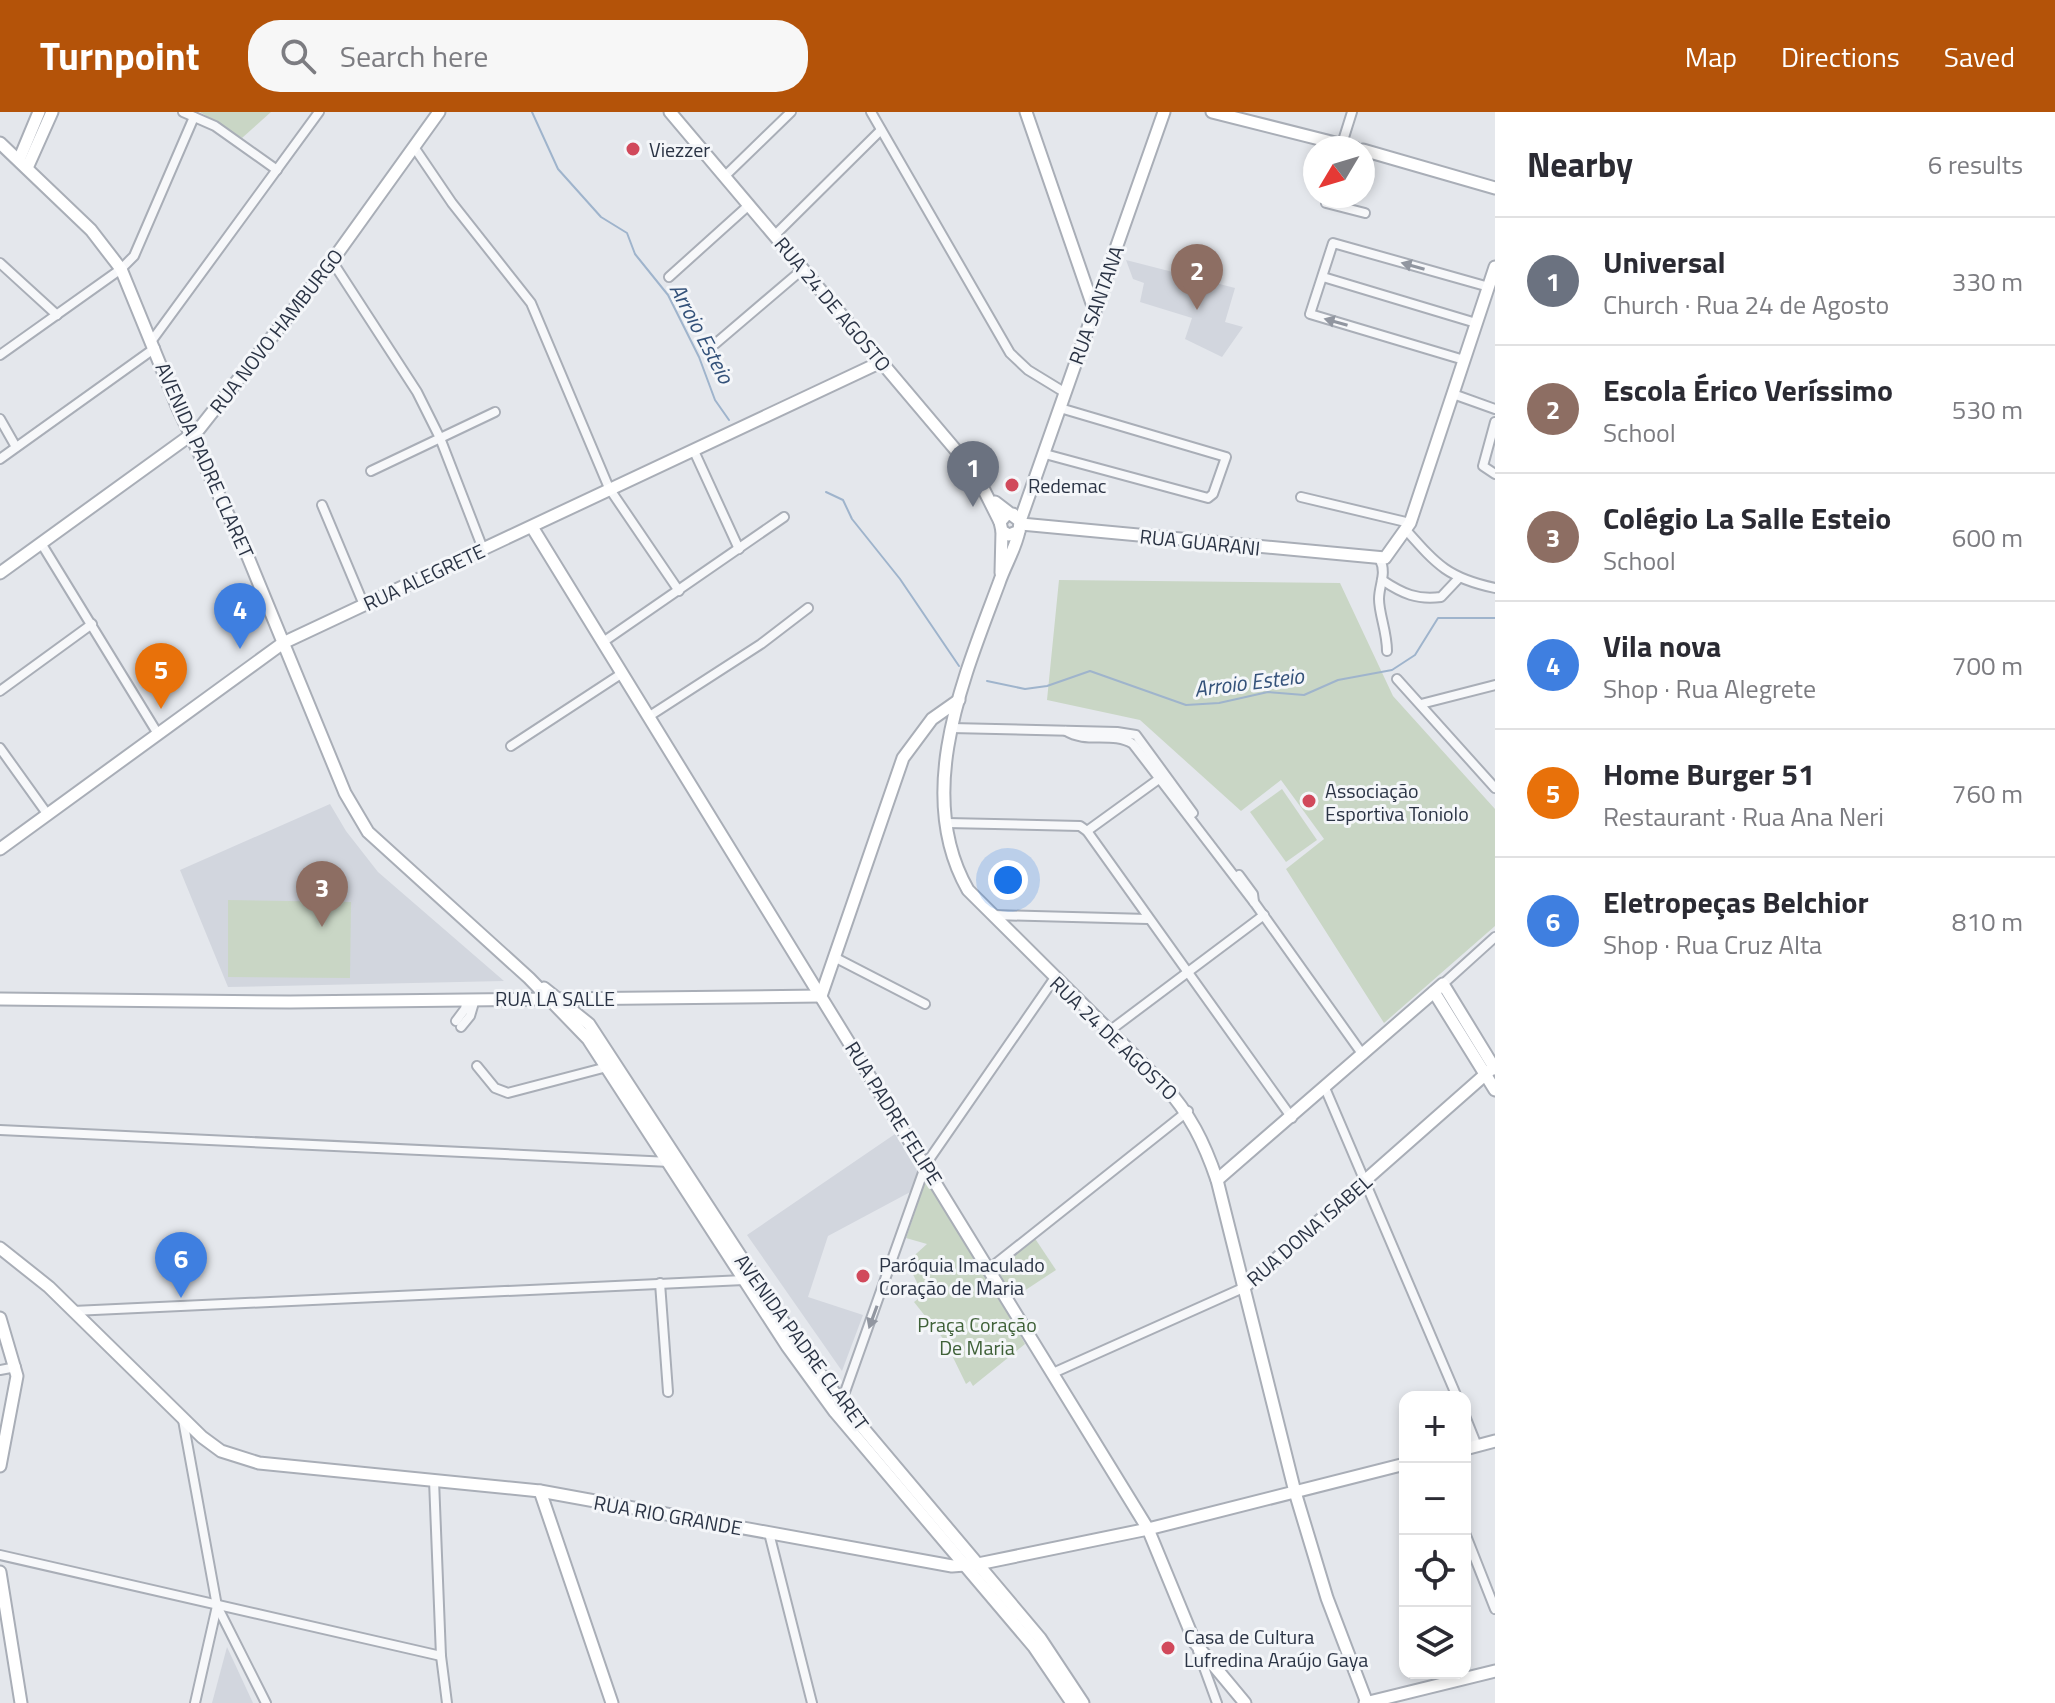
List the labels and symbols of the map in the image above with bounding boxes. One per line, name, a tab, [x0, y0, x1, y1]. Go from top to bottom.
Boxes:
place label: Viezzer	[649, 134, 710, 165]
north arrow	[1303, 136, 1375, 208]
marker: Viezzer	[624, 140, 642, 158]
street label: RUA 24 DE AGOSTO	[767, 230, 899, 378]
street label: RUA SANTANA	[1060, 241, 1132, 369]
street label: RUA NOVO HAMBURGO	[202, 242, 350, 420]
pin: 2	[1171, 244, 1223, 310]
one-way arrow	[1401, 259, 1426, 271]
water label: Arroio Esteio	[661, 276, 743, 391]
one-way arrow	[1323, 315, 1347, 328]
street label: AVENIDA PADRE CLARET	[148, 357, 262, 563]
pin: 1	[947, 441, 999, 507]
place label: Redemac	[1028, 470, 1106, 501]
marker: Redemac	[1003, 476, 1021, 494]
street label: RUA GUARANI	[1138, 520, 1262, 564]
street label: RUA ALEGRETE	[358, 535, 490, 619]
pin: 4	[214, 583, 266, 649]
pin: 5	[135, 643, 187, 709]
water label: Arroio Esteio	[1192, 658, 1307, 706]
place label: Associação Esportiva Toniolo	[1325, 775, 1469, 829]
marker: Associação Esportiva Toniolo	[1300, 792, 1318, 810]
your location	[988, 860, 1028, 900]
pin: 3	[296, 861, 348, 927]
street label: RUA 24 DE AGOSTO	[1043, 969, 1185, 1107]
street label: RUA LA SALLE	[495, 983, 615, 1014]
street label: RUA PADRE FELIPE	[837, 1035, 951, 1191]
street label: RUA DONA ISABEL	[1239, 1166, 1379, 1293]
pin: 6	[155, 1232, 207, 1298]
street label: AVENIDA PADRE CLARET	[727, 1247, 877, 1437]
place label: Paróquia Imaculado Coração de Maria	[879, 1249, 1045, 1303]
marker: Paróquia Imaculado Coração de Maria	[854, 1267, 872, 1285]
one-way arrow	[866, 1305, 879, 1329]
park label: Praça Coração De Maria	[917, 1309, 1037, 1363]
street label: RUA RIO GRANDE	[591, 1487, 745, 1543]
place label: Casa de Cultura Lufredina Araújo Gaya	[1184, 1621, 1368, 1675]
marker: Casa de Cultura Lufredina Araújo Gaya	[1159, 1639, 1177, 1657]

